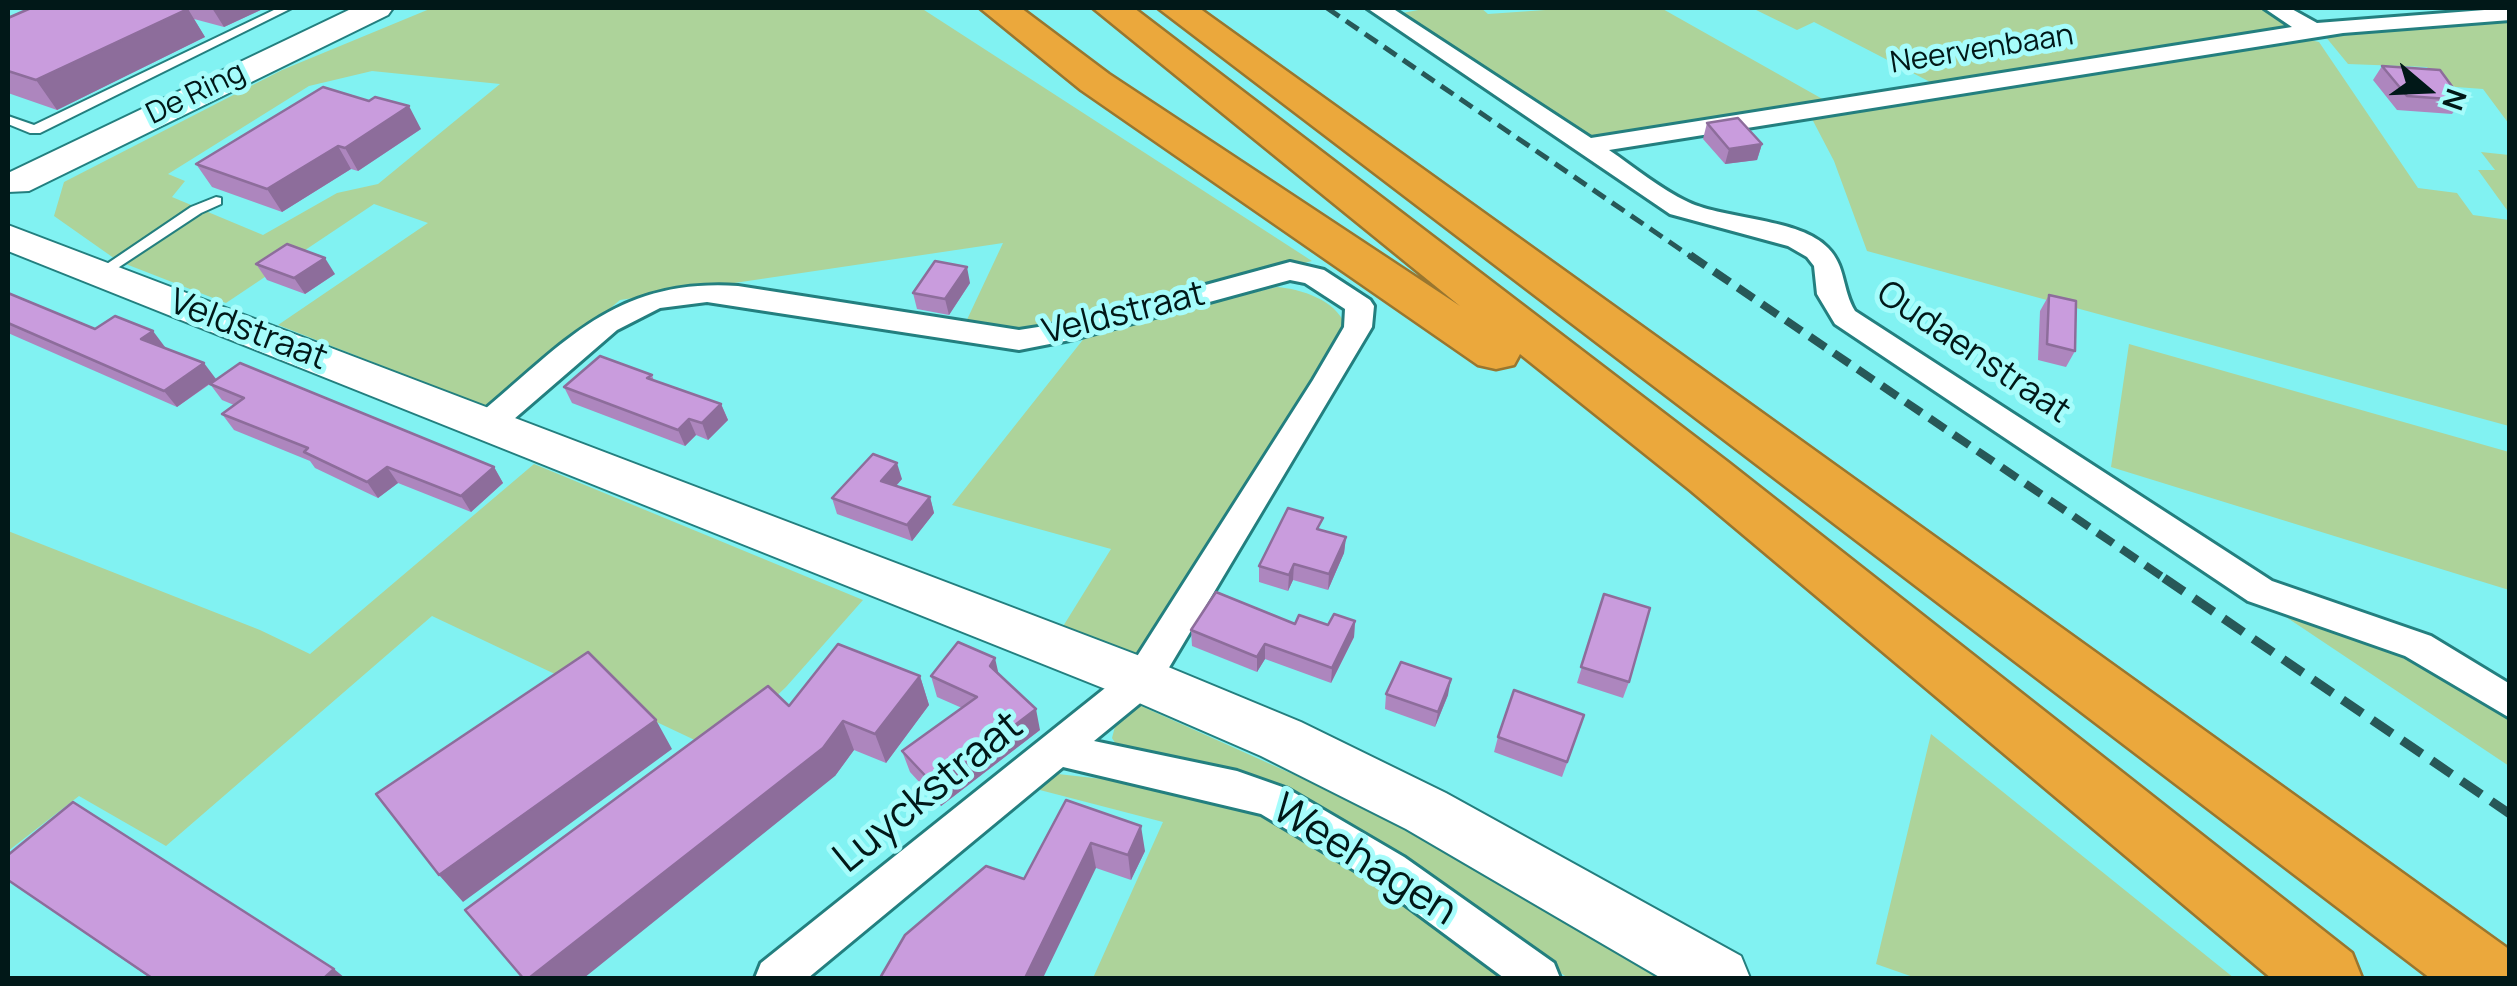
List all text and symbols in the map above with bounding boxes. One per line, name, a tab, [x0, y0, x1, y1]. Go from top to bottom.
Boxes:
street label: Neervenbaan	[1888, 18, 2076, 82]
north arrow	[2377, 40, 2477, 140]
street label: De Ring	[141, 55, 251, 133]
text: N	[2434, 84, 2477, 115]
street label: Oudaenstraat	[1868, 273, 2078, 433]
street label: Veldstraat	[1039, 274, 1209, 354]
street label: Veldstraat	[163, 282, 333, 380]
street label: Luyckstraat	[825, 702, 1033, 884]
street label: Weehagen	[1263, 785, 1465, 937]

